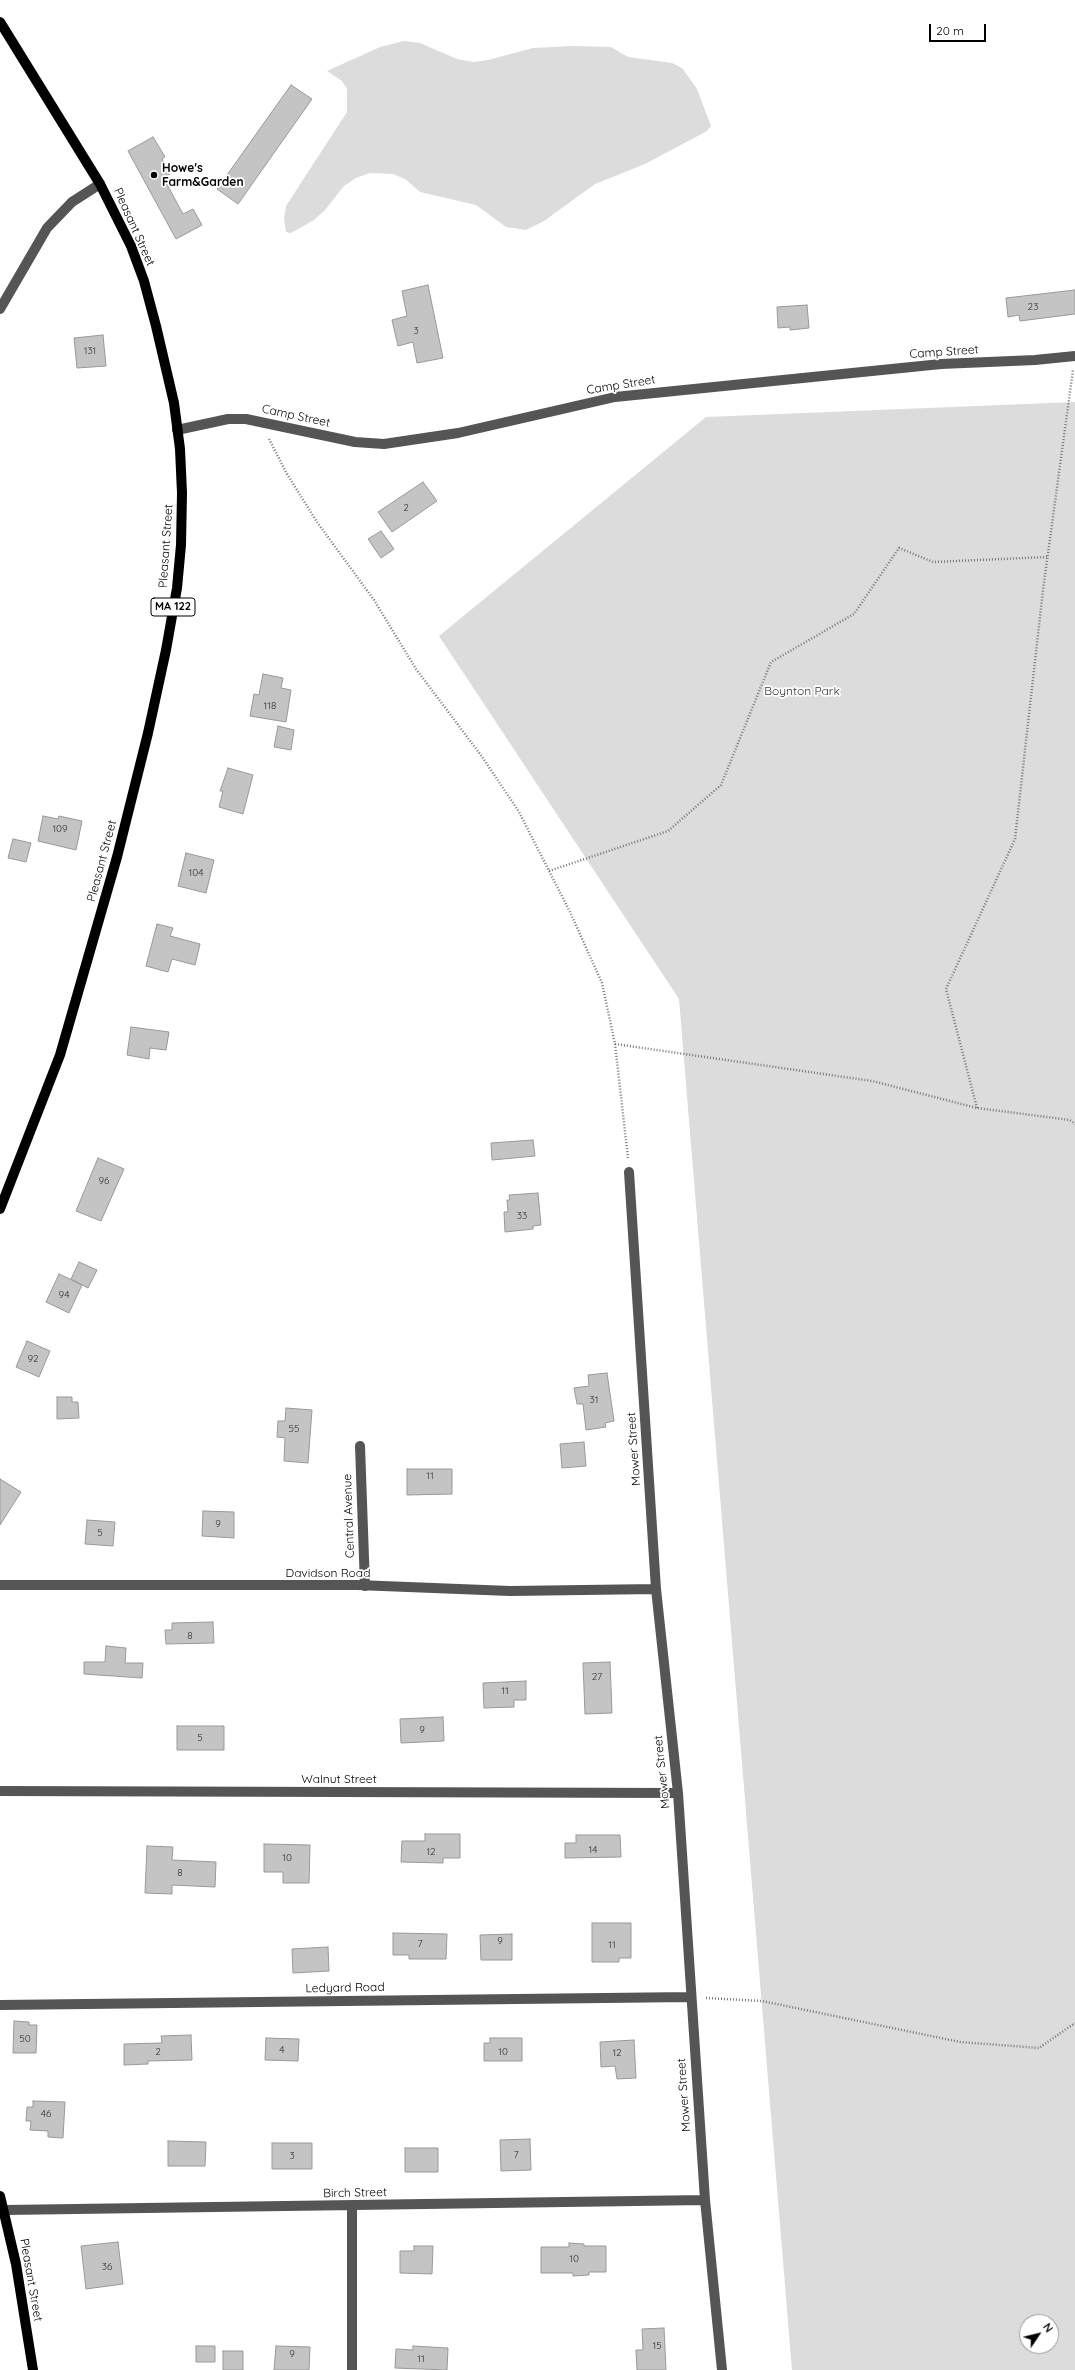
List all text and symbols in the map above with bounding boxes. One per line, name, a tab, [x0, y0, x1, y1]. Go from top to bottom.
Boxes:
scale bar	[931, 16, 988, 42]
text: 20 m	[936, 23, 964, 38]
place label: Howe's Farm&Garden	[162, 161, 244, 189]
marker: Howe's Farm&Garden	[149, 170, 159, 180]
street label: Pleasant Street	[110, 186, 158, 268]
house number: 23	[1028, 301, 1038, 313]
house number: 3	[413, 325, 419, 337]
street label: Camp Street	[909, 342, 979, 362]
house number: 131	[84, 345, 96, 357]
street label: Camp Street	[586, 372, 656, 398]
street label: Camp Street	[261, 402, 331, 430]
house number: 2	[403, 502, 409, 514]
street label: Pleasant Street	[156, 504, 176, 588]
road number: MA 122	[151, 598, 195, 616]
park label: Boynton Park	[764, 684, 840, 698]
house number: 118	[264, 700, 276, 712]
street label: Pleasant Street	[84, 819, 120, 903]
house number: 109	[52, 823, 68, 835]
house number: 104	[189, 867, 203, 879]
house number: 96	[99, 1175, 109, 1187]
house number: 33	[517, 1210, 527, 1222]
house number: 94	[59, 1289, 69, 1301]
house number: 92	[27, 1353, 39, 1365]
house number: 31	[590, 1394, 598, 1406]
street label: Mower Street	[624, 1412, 644, 1486]
house number: 55	[289, 1423, 299, 1435]
house number: 11	[426, 1470, 434, 1482]
street label: Central Avenue	[340, 1474, 358, 1558]
house number: 9	[215, 1518, 221, 1530]
house number: 5	[97, 1527, 103, 1539]
street label: Davidson Road	[286, 1566, 370, 1580]
house number: 8	[187, 1630, 193, 1642]
house number: 27	[592, 1671, 602, 1683]
house number: 11	[501, 1685, 509, 1697]
house number: 9	[419, 1724, 425, 1736]
house number: 5	[197, 1732, 203, 1744]
street label: Mower Street	[651, 1735, 673, 1809]
street label: Walnut Street	[301, 1772, 377, 1786]
house number: 14	[589, 1844, 597, 1856]
house number: 12	[426, 1846, 436, 1858]
house number: 10	[282, 1852, 292, 1864]
house number: 8	[177, 1867, 183, 1879]
house number: 9	[497, 1935, 503, 1947]
house number: 7	[417, 1938, 423, 1950]
house number: 11	[608, 1939, 616, 1951]
street label: Ledyard Road	[305, 1980, 385, 1996]
house number: 50	[19, 2033, 31, 2045]
house number: 4	[279, 2044, 285, 2056]
house number: 2	[155, 2046, 161, 2058]
house number: 10	[498, 2046, 508, 2058]
house number: 12	[612, 2047, 622, 2059]
street label: Mower Street	[674, 2058, 694, 2132]
house number: 46	[41, 2108, 51, 2120]
house number: 7	[513, 2149, 519, 2161]
house number: 3	[289, 2150, 295, 2162]
street label: Birch Street	[323, 2185, 387, 2201]
street label: Pleasant Street	[17, 2237, 45, 2323]
house number: 10	[569, 2253, 579, 2265]
house number: 36	[102, 2261, 112, 2273]
north arrow	[1019, 2314, 1059, 2354]
text: N	[1040, 2320, 1056, 2335]
house number: 15	[652, 2340, 662, 2352]
house number: 9	[289, 2348, 295, 2360]
house number: 11	[417, 2353, 425, 2365]

